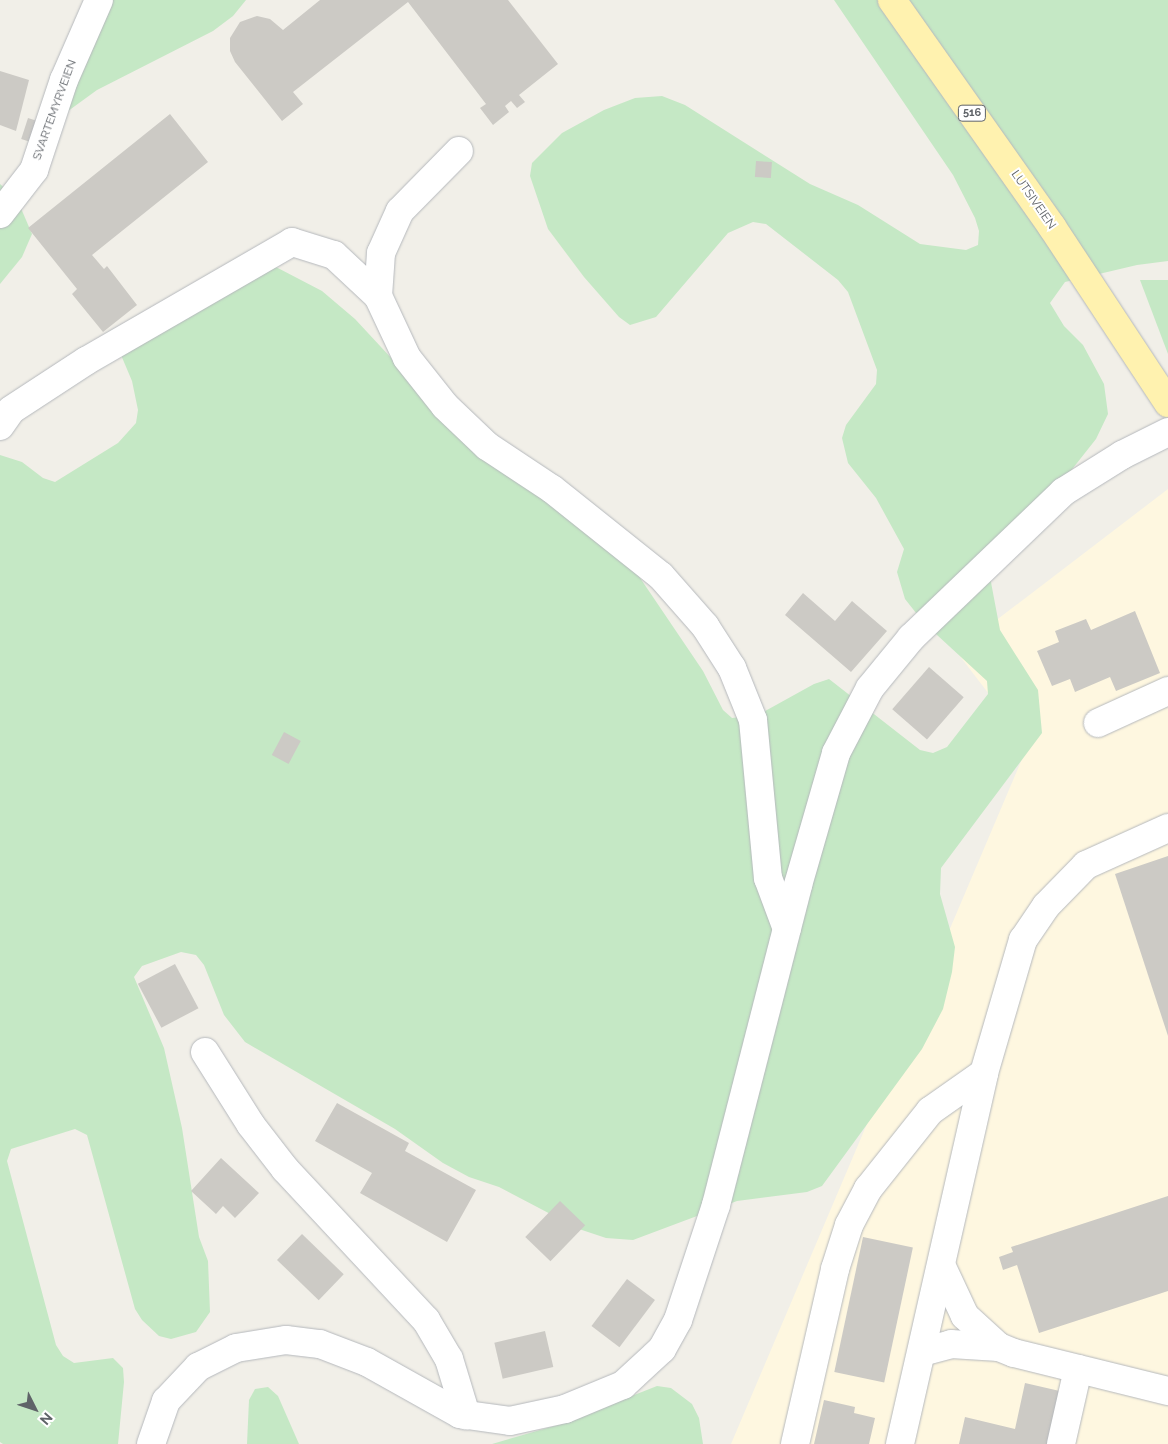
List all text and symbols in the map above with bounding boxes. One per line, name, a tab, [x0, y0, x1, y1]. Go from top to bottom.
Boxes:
street label: SVARTEMYRVEIEN	[30, 58, 80, 162]
road number: 516	[957, 105, 987, 122]
street label: LUTSIVEIEN	[1008, 168, 1058, 232]
north arrow	[10, 1384, 60, 1434]
text: N	[37, 1410, 56, 1428]

